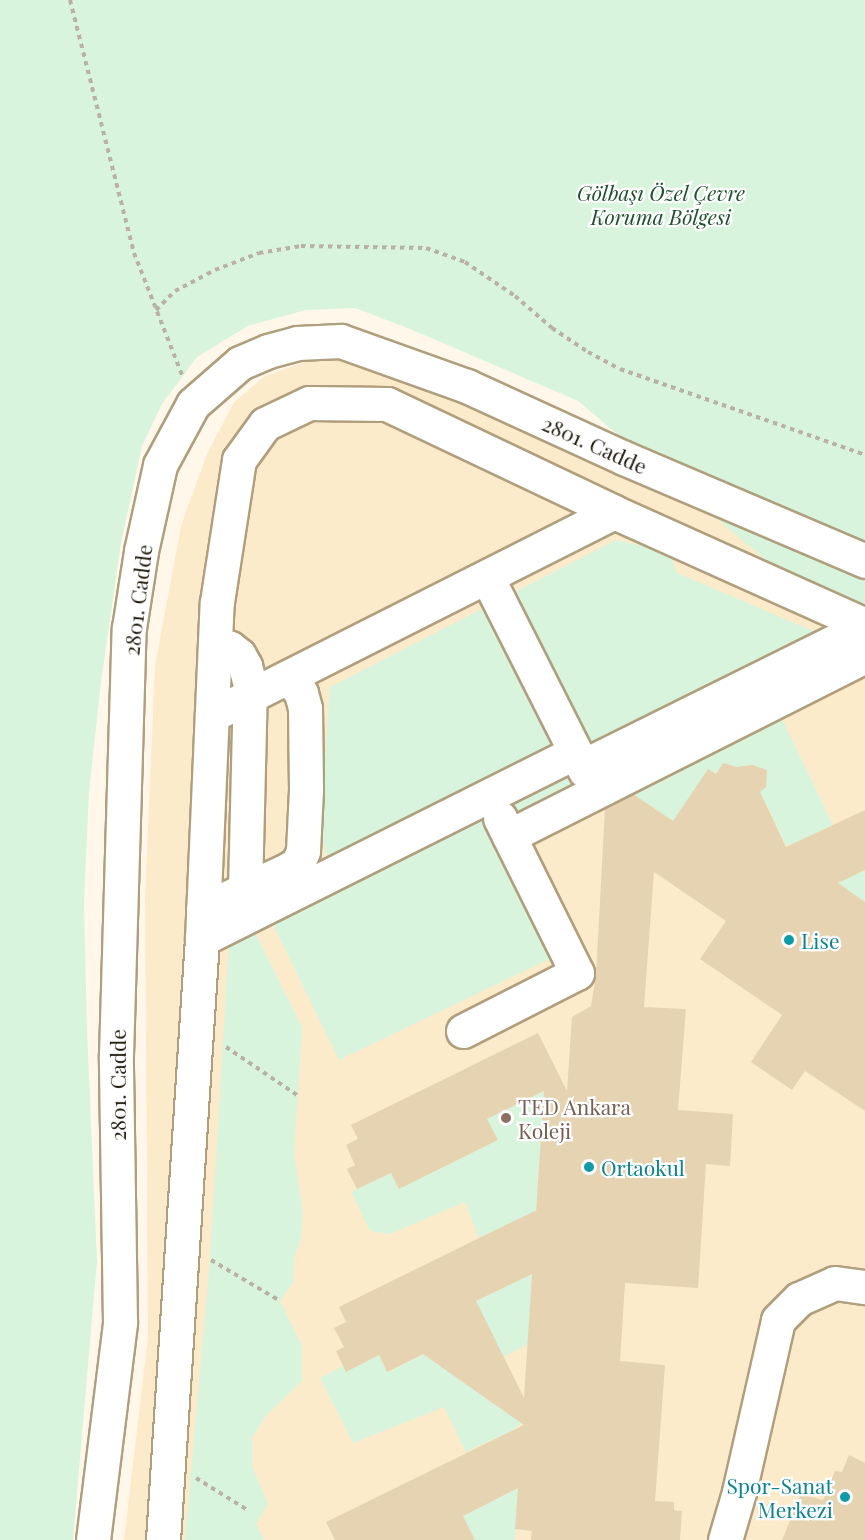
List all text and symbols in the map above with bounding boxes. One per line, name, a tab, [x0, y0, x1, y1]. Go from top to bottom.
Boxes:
park label: Gölbaşı Özel Çevre Koruma Bölgesi	[577, 179, 745, 229]
street label: 2801. Cadde	[539, 410, 651, 478]
street label: 2801. Cadde	[118, 543, 156, 657]
place label: Lise	[801, 927, 840, 953]
marker: Lise	[782, 933, 796, 947]
street label: 2801. Cadde	[104, 1029, 130, 1141]
place label: TED Ankara Koleji	[518, 1093, 632, 1143]
marker: TED Ankara Koleji	[499, 1111, 513, 1125]
place label: Ortaokul	[601, 1154, 685, 1180]
marker: Ortaokul	[582, 1160, 596, 1174]
place label: Spor-Sanat Merkezi	[726, 1472, 833, 1522]
marker: Spor-Sanat Merkezi	[838, 1490, 852, 1504]

